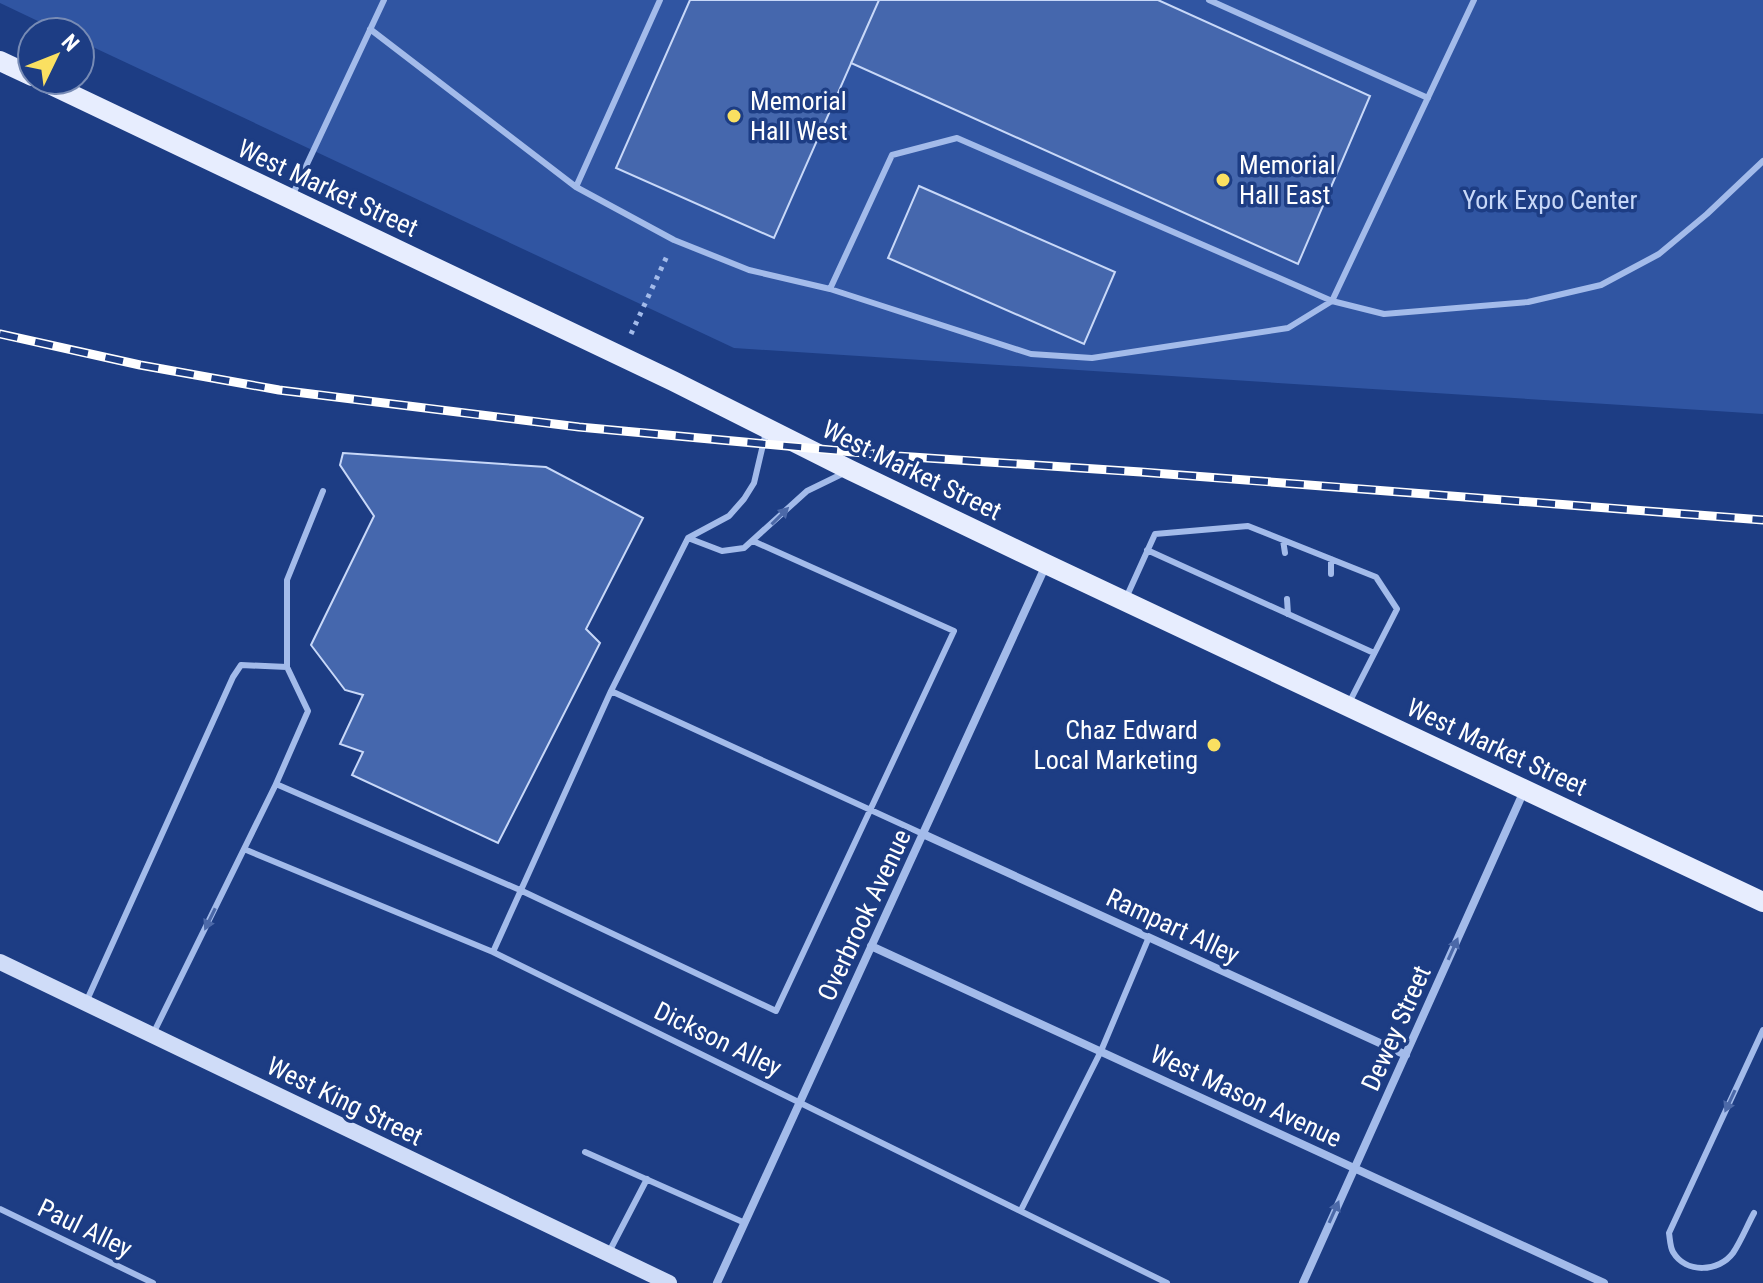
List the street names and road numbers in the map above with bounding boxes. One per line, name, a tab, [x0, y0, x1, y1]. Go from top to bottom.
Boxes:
street label: West Market Street	[233, 133, 423, 243]
street label: West Market Street	[818, 414, 1006, 526]
street label: West Market Street	[1402, 692, 1592, 802]
street label: Overbrook Avenue	[811, 824, 917, 1006]
street label: Rampart Alley	[1102, 882, 1244, 970]
street label: Dewey Street	[1355, 961, 1437, 1095]
street label: Dickson Alley	[649, 995, 787, 1083]
street label: West Mason Avenue	[1146, 1039, 1346, 1153]
street label: West King Street	[262, 1050, 428, 1152]
street label: Paul Alley	[33, 1192, 137, 1264]

